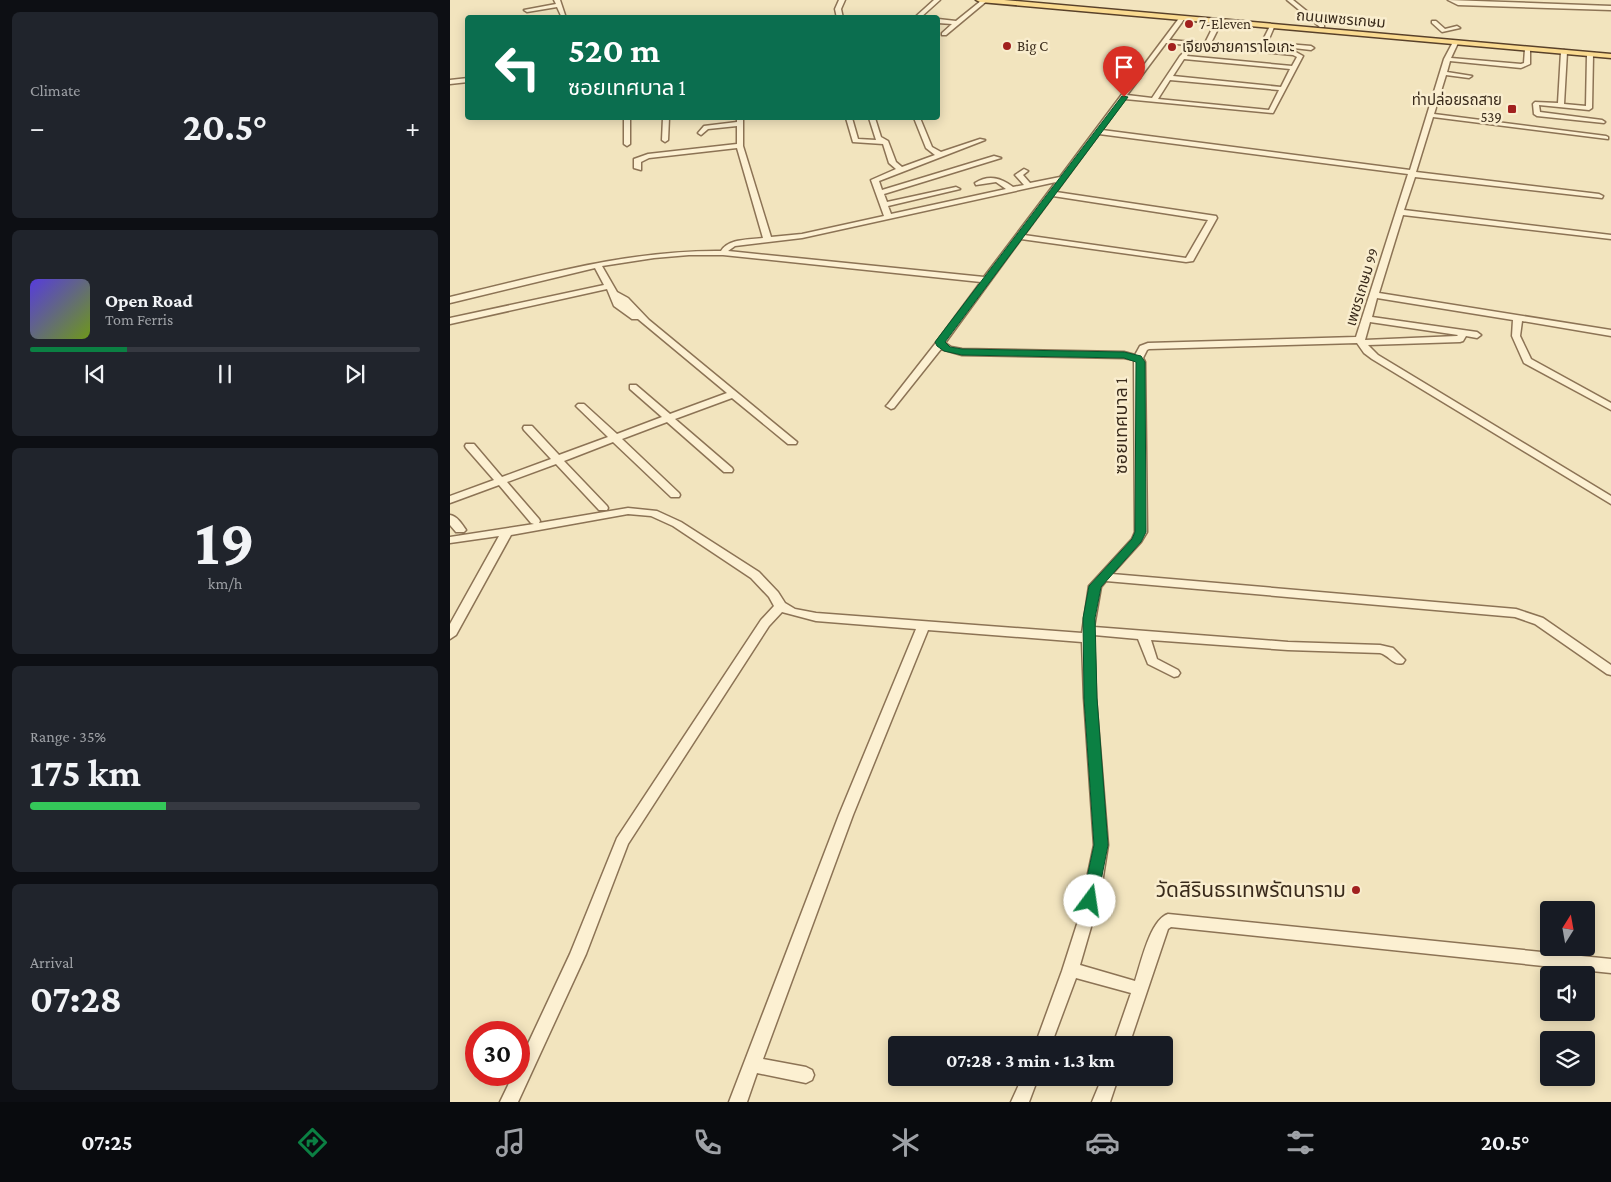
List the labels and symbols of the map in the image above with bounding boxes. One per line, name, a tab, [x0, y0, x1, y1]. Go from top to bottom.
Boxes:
street label: ถนนเพชรเกษม	[1296, 7, 1386, 31]
place label: 7-Eleven	[1199, 16, 1251, 32]
marker: 7-Eleven	[1183, 18, 1195, 30]
place label: Big C	[1017, 38, 1048, 55]
place label: เจียงฮายคาราโอเกะ	[1182, 39, 1295, 55]
marker: Big C	[1001, 40, 1013, 52]
marker: เจียงฮายคาราโอเกะ	[1166, 41, 1178, 53]
pin	[1103, 46, 1145, 97]
place label: ท่าปล่อยรถสาย 539	[1412, 91, 1502, 125]
marker: ท่าปล่อยรถสาย 539	[1506, 103, 1518, 115]
street label: เพชรเกษม 99	[1343, 246, 1381, 328]
street label: ซอยเทศบาล 1	[1111, 378, 1131, 474]
position arrow	[1063, 874, 1115, 926]
place label: วัดสิรินธรเทพรัตนาราม	[1156, 878, 1346, 902]
marker: วัดสิรินธรเทพรัตนาราม	[1350, 884, 1362, 896]
north arrow	[1540, 901, 1595, 956]
speed limit sign: 30	[465, 1021, 530, 1086]

